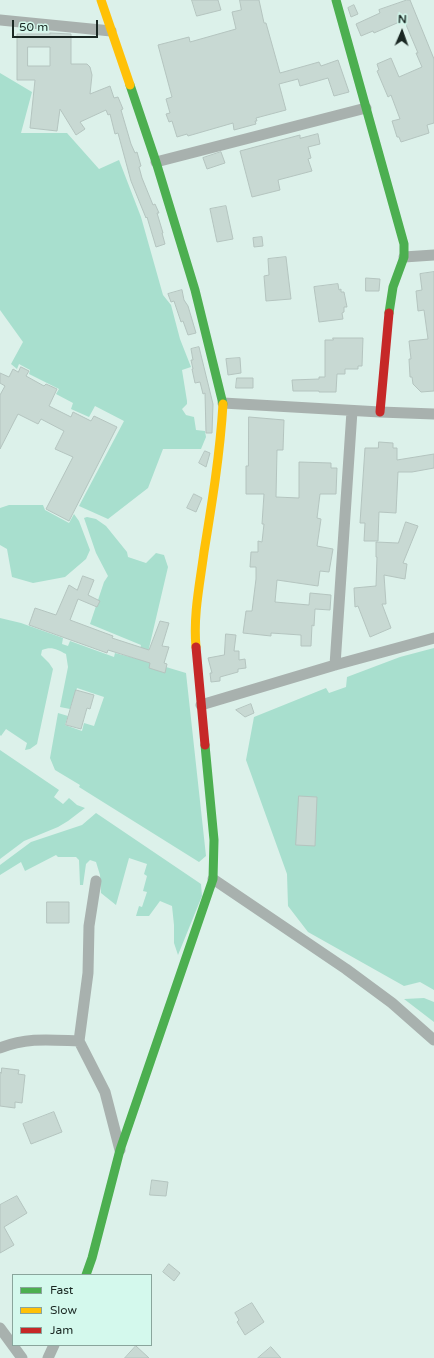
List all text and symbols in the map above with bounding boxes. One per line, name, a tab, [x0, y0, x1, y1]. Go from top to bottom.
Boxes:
scale bar	[14, 12, 100, 38]
north arrow	[382, 12, 422, 52]
text: N	[398, 13, 407, 26]
text: 50 m	[19, 20, 48, 34]
legend	[12, 1274, 152, 1346]
text: Fast	[50, 1283, 73, 1297]
text: Slow	[50, 1303, 77, 1317]
text: Jam	[50, 1323, 73, 1337]

